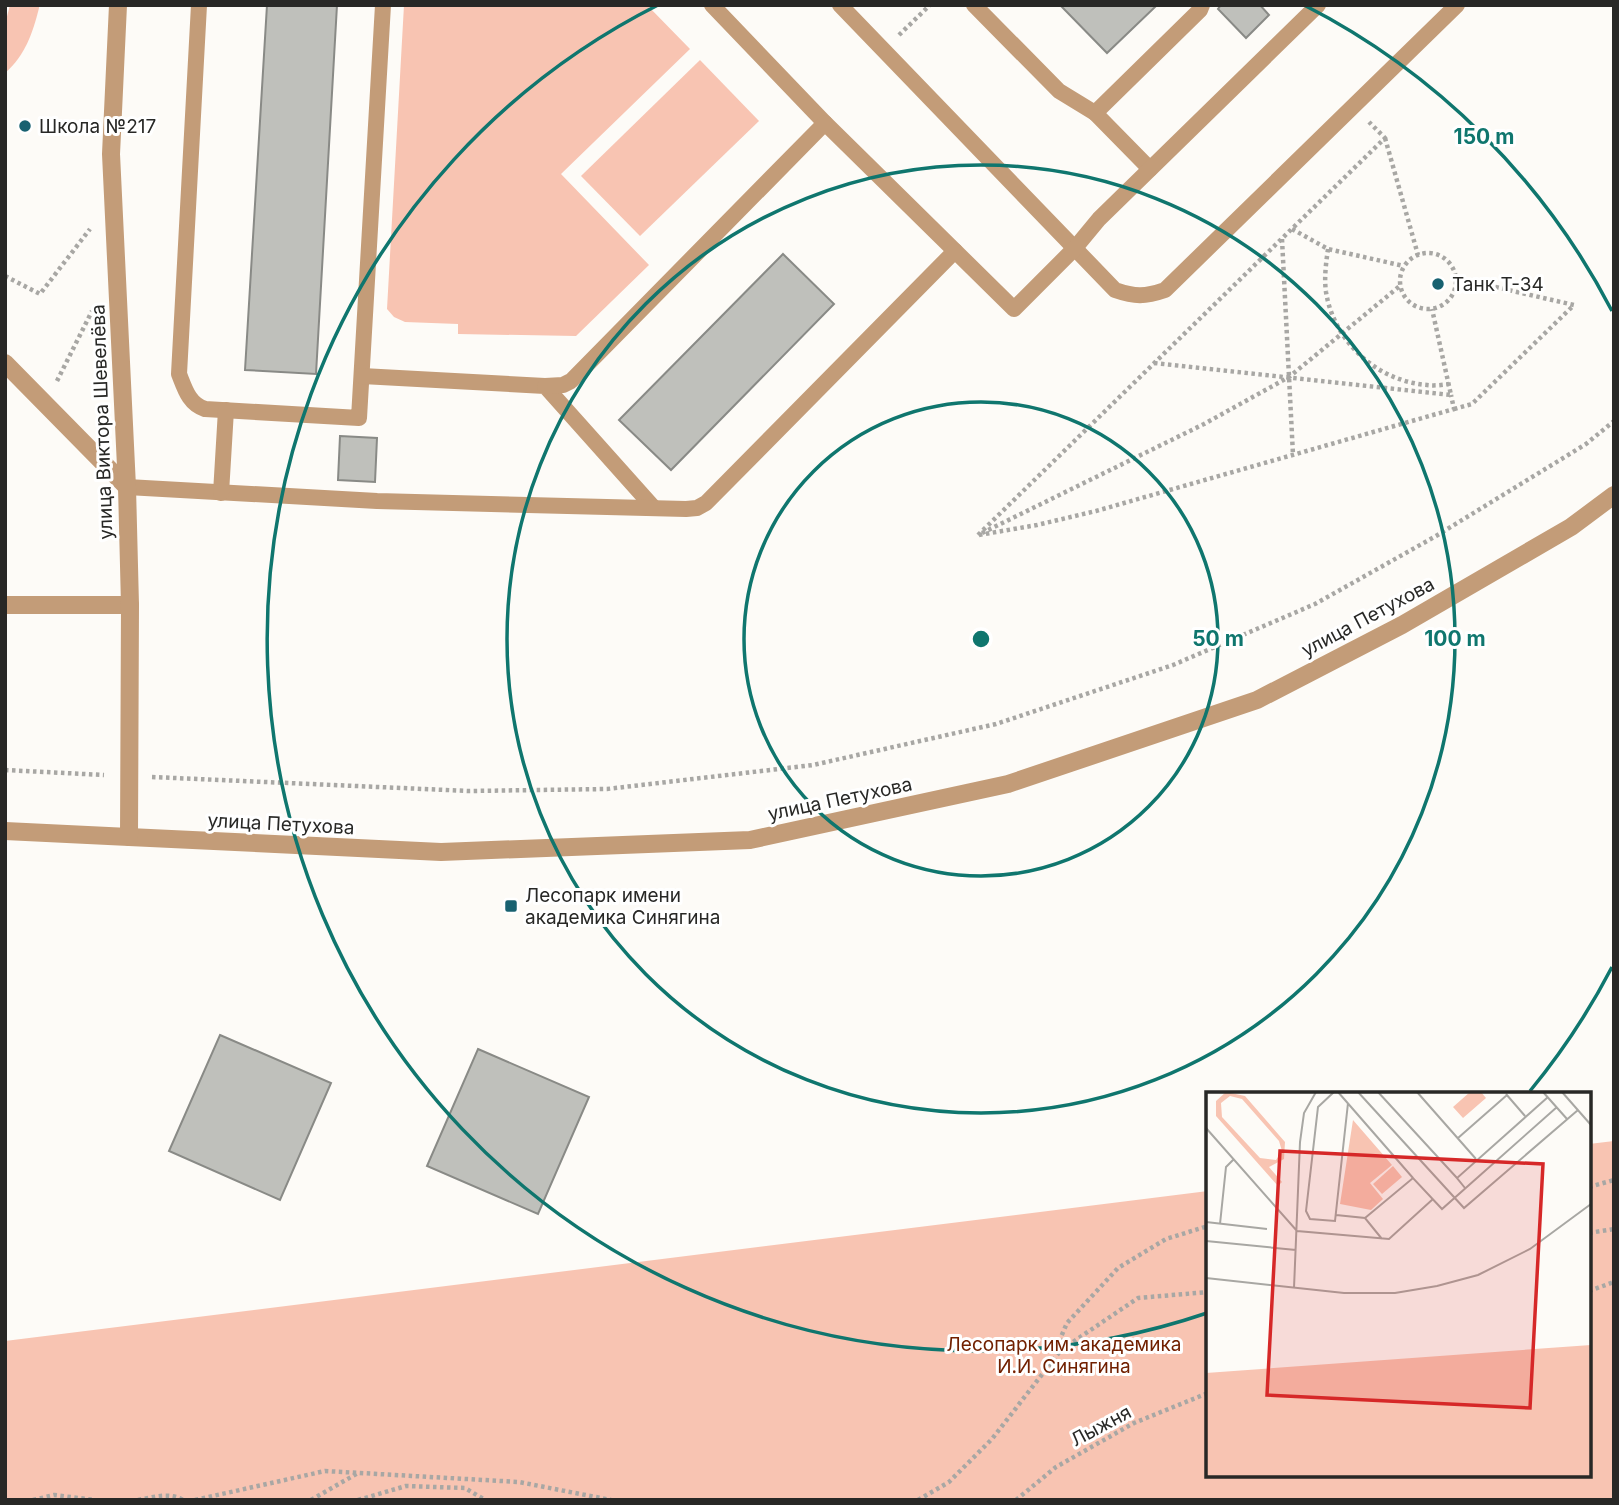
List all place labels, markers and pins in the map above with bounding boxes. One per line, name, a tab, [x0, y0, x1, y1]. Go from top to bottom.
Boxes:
place label: Школа №217	[39, 115, 156, 138]
marker: Школа №217	[17, 118, 33, 134]
place label: Танк Т-34	[1452, 273, 1544, 296]
marker: Танк Т-34	[1430, 276, 1446, 292]
centre of rings	[969, 627, 993, 651]
place label: Лесопарк имени академика Синягина	[525, 884, 720, 929]
marker: Лесопарк имени академика Синягина	[503, 898, 519, 914]

